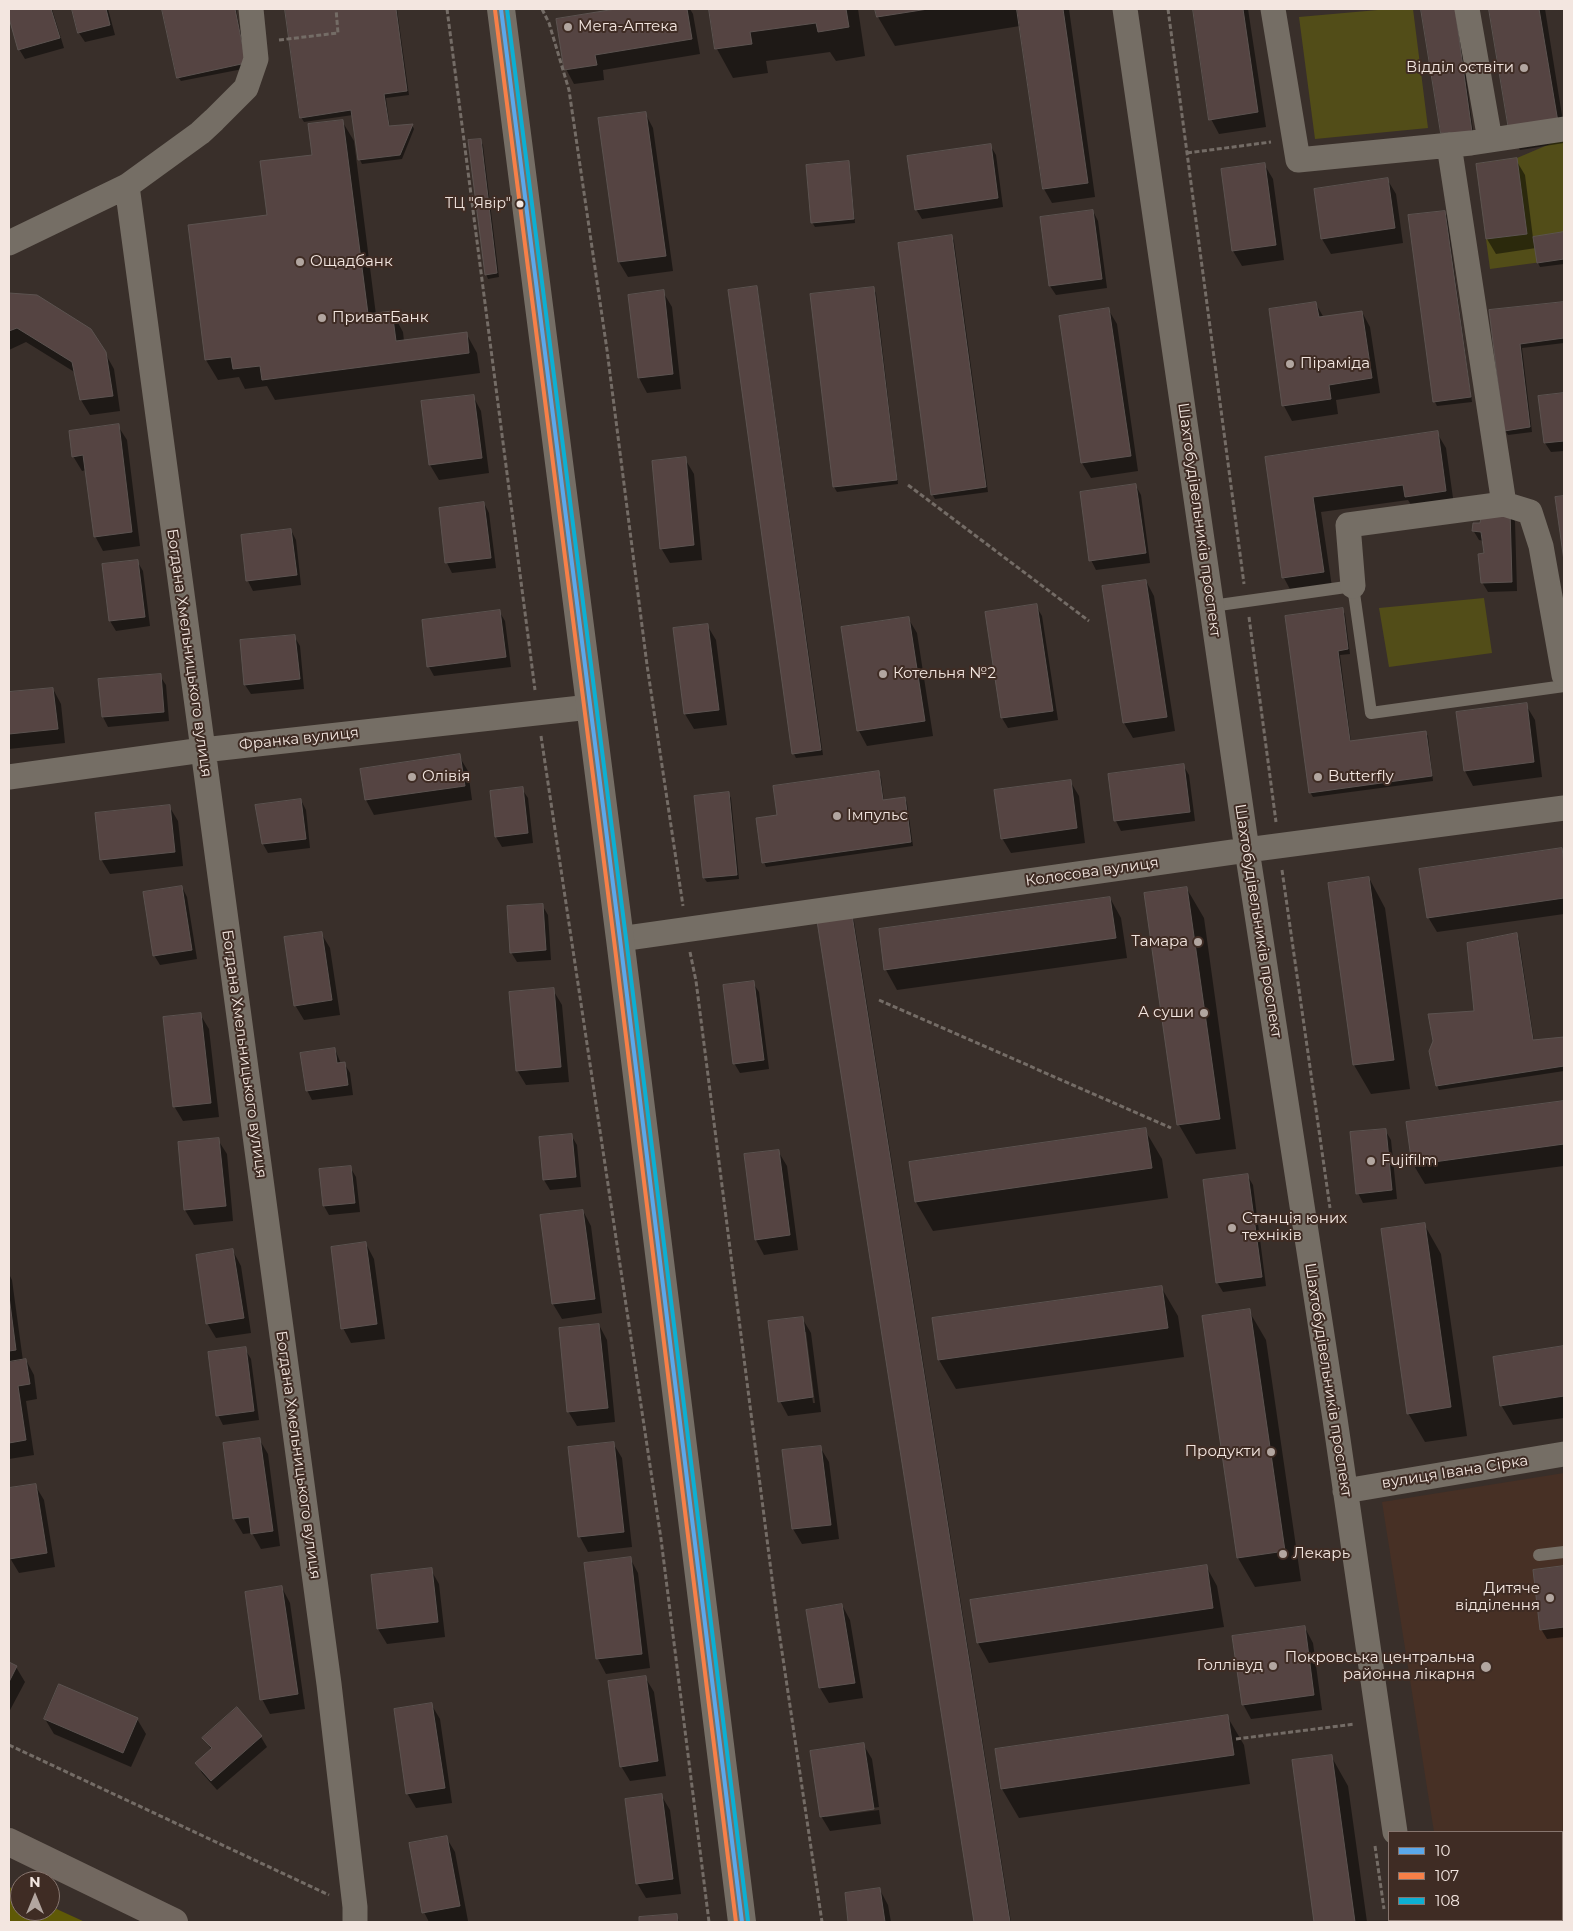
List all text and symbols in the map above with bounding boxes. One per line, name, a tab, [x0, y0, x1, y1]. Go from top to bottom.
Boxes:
place label: Мега-Аптека	[578, 18, 678, 36]
marker: Мега-Аптека	[562, 21, 574, 33]
place label: Відділ оствіти	[1406, 59, 1514, 77]
marker: Відділ оствіти	[1518, 62, 1530, 74]
place label: ТЦ "Явір"	[445, 196, 511, 212]
marker: ТЦ "Явір"	[515, 199, 525, 209]
place label: Ощадбанк	[310, 253, 393, 271]
marker: Ощадбанк	[294, 256, 306, 268]
place label: ПриватБанк	[332, 309, 428, 327]
marker: ПриватБанк	[316, 312, 328, 324]
place label: Піраміда	[1300, 355, 1370, 373]
marker: Піраміда	[1284, 358, 1296, 370]
street label: Шахтобудівельників проспект	[1174, 402, 1224, 638]
street label: Богдана Хмельницького вулиця	[163, 528, 215, 778]
place label: Котельня №2	[893, 665, 996, 683]
marker: Котельня №2	[877, 668, 889, 680]
street label: Франка вулиця	[238, 724, 360, 754]
place label: Олівія	[422, 768, 470, 786]
place label: Butterfly	[1328, 768, 1394, 786]
marker: Олівія	[406, 771, 418, 783]
marker: Butterfly	[1312, 771, 1324, 783]
street label: Шахтобудівельників проспект	[1231, 803, 1285, 1039]
place label: Імпульс	[847, 807, 908, 825]
marker: Імпульс	[831, 810, 843, 822]
street label: Колосова вулиця	[1024, 854, 1160, 890]
street label: Богдана Хмельницького вулиця	[218, 929, 270, 1179]
place label: Тамара	[1131, 933, 1188, 951]
marker: Тамара	[1192, 936, 1204, 948]
place label: А суши	[1138, 1004, 1194, 1022]
marker: А суши	[1198, 1007, 1210, 1019]
place label: Fujifilm	[1381, 1152, 1437, 1170]
marker: Fujifilm	[1365, 1155, 1377, 1167]
place label: Станція юних техніків	[1242, 1210, 1347, 1245]
marker: Станція юних техніків	[1226, 1222, 1238, 1234]
street label: Шахтобудівельників проспект	[1301, 1262, 1355, 1498]
street label: Богдана Хмельницького вулиця	[272, 1330, 324, 1580]
place label: Продукти	[1185, 1443, 1261, 1461]
marker: Продукти	[1265, 1446, 1277, 1458]
street label: вулиця Івана Сірка	[1381, 1452, 1529, 1492]
place label: Лекарь	[1293, 1545, 1350, 1563]
marker: Лекарь	[1277, 1548, 1289, 1560]
place label: Дитяче відділення	[1455, 1580, 1540, 1615]
marker: Дитяче відділення	[1544, 1592, 1556, 1604]
place label: Покровська центральна районна лікарня	[1285, 1649, 1475, 1684]
place label: Голлівуд	[1197, 1657, 1263, 1675]
marker: Голлівуд	[1267, 1660, 1279, 1672]
marker: Покровська центральна районна лікарня	[1479, 1660, 1493, 1674]
legend	[1388, 1831, 1563, 1921]
text: 10	[1435, 1841, 1450, 1860]
text: 107	[1435, 1866, 1459, 1885]
north arrow	[10, 1871, 60, 1921]
text: N	[29, 1873, 41, 1891]
text: 108	[1435, 1891, 1460, 1910]

